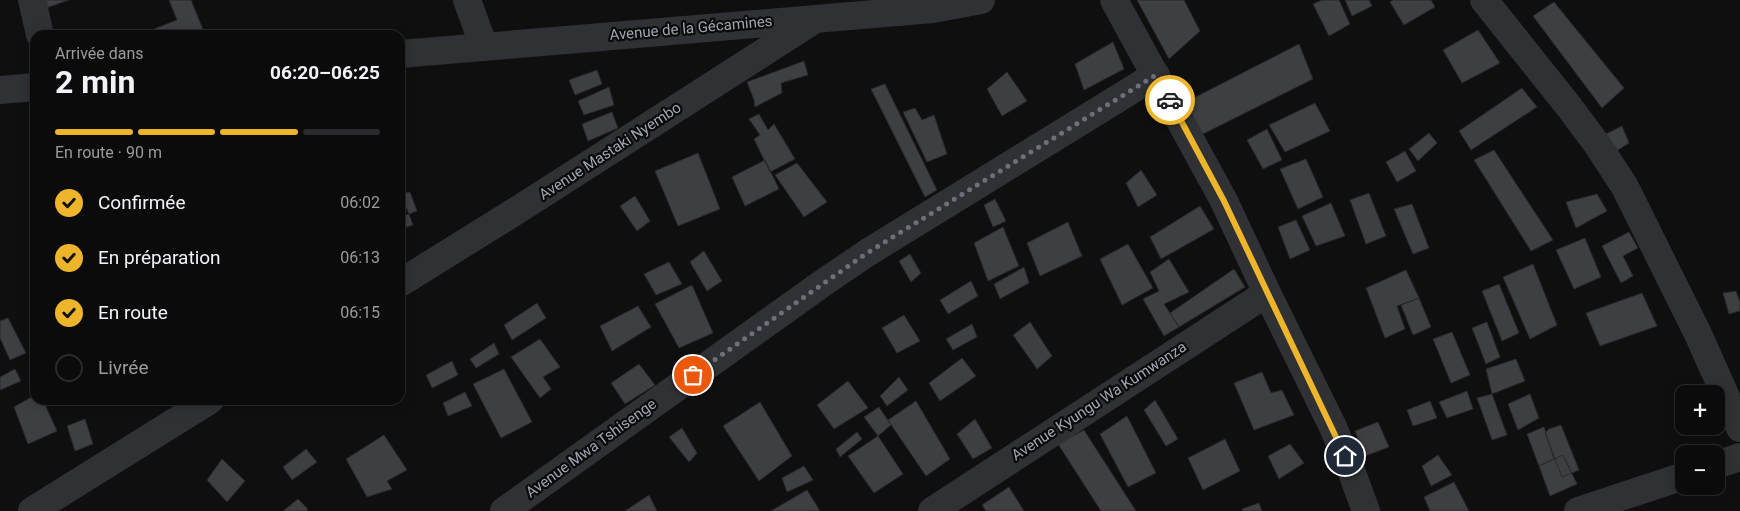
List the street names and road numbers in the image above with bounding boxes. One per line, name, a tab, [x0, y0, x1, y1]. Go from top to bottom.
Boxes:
street label: Avenue de la Gécamines	[609, 12, 773, 44]
street label: Avenue Mastaki Nyembo	[536, 98, 684, 204]
street label: Avenue Kyungu Wa Kumwanza	[1008, 338, 1190, 464]
street label: Avenue Mwa Tshisenge	[522, 395, 660, 501]

